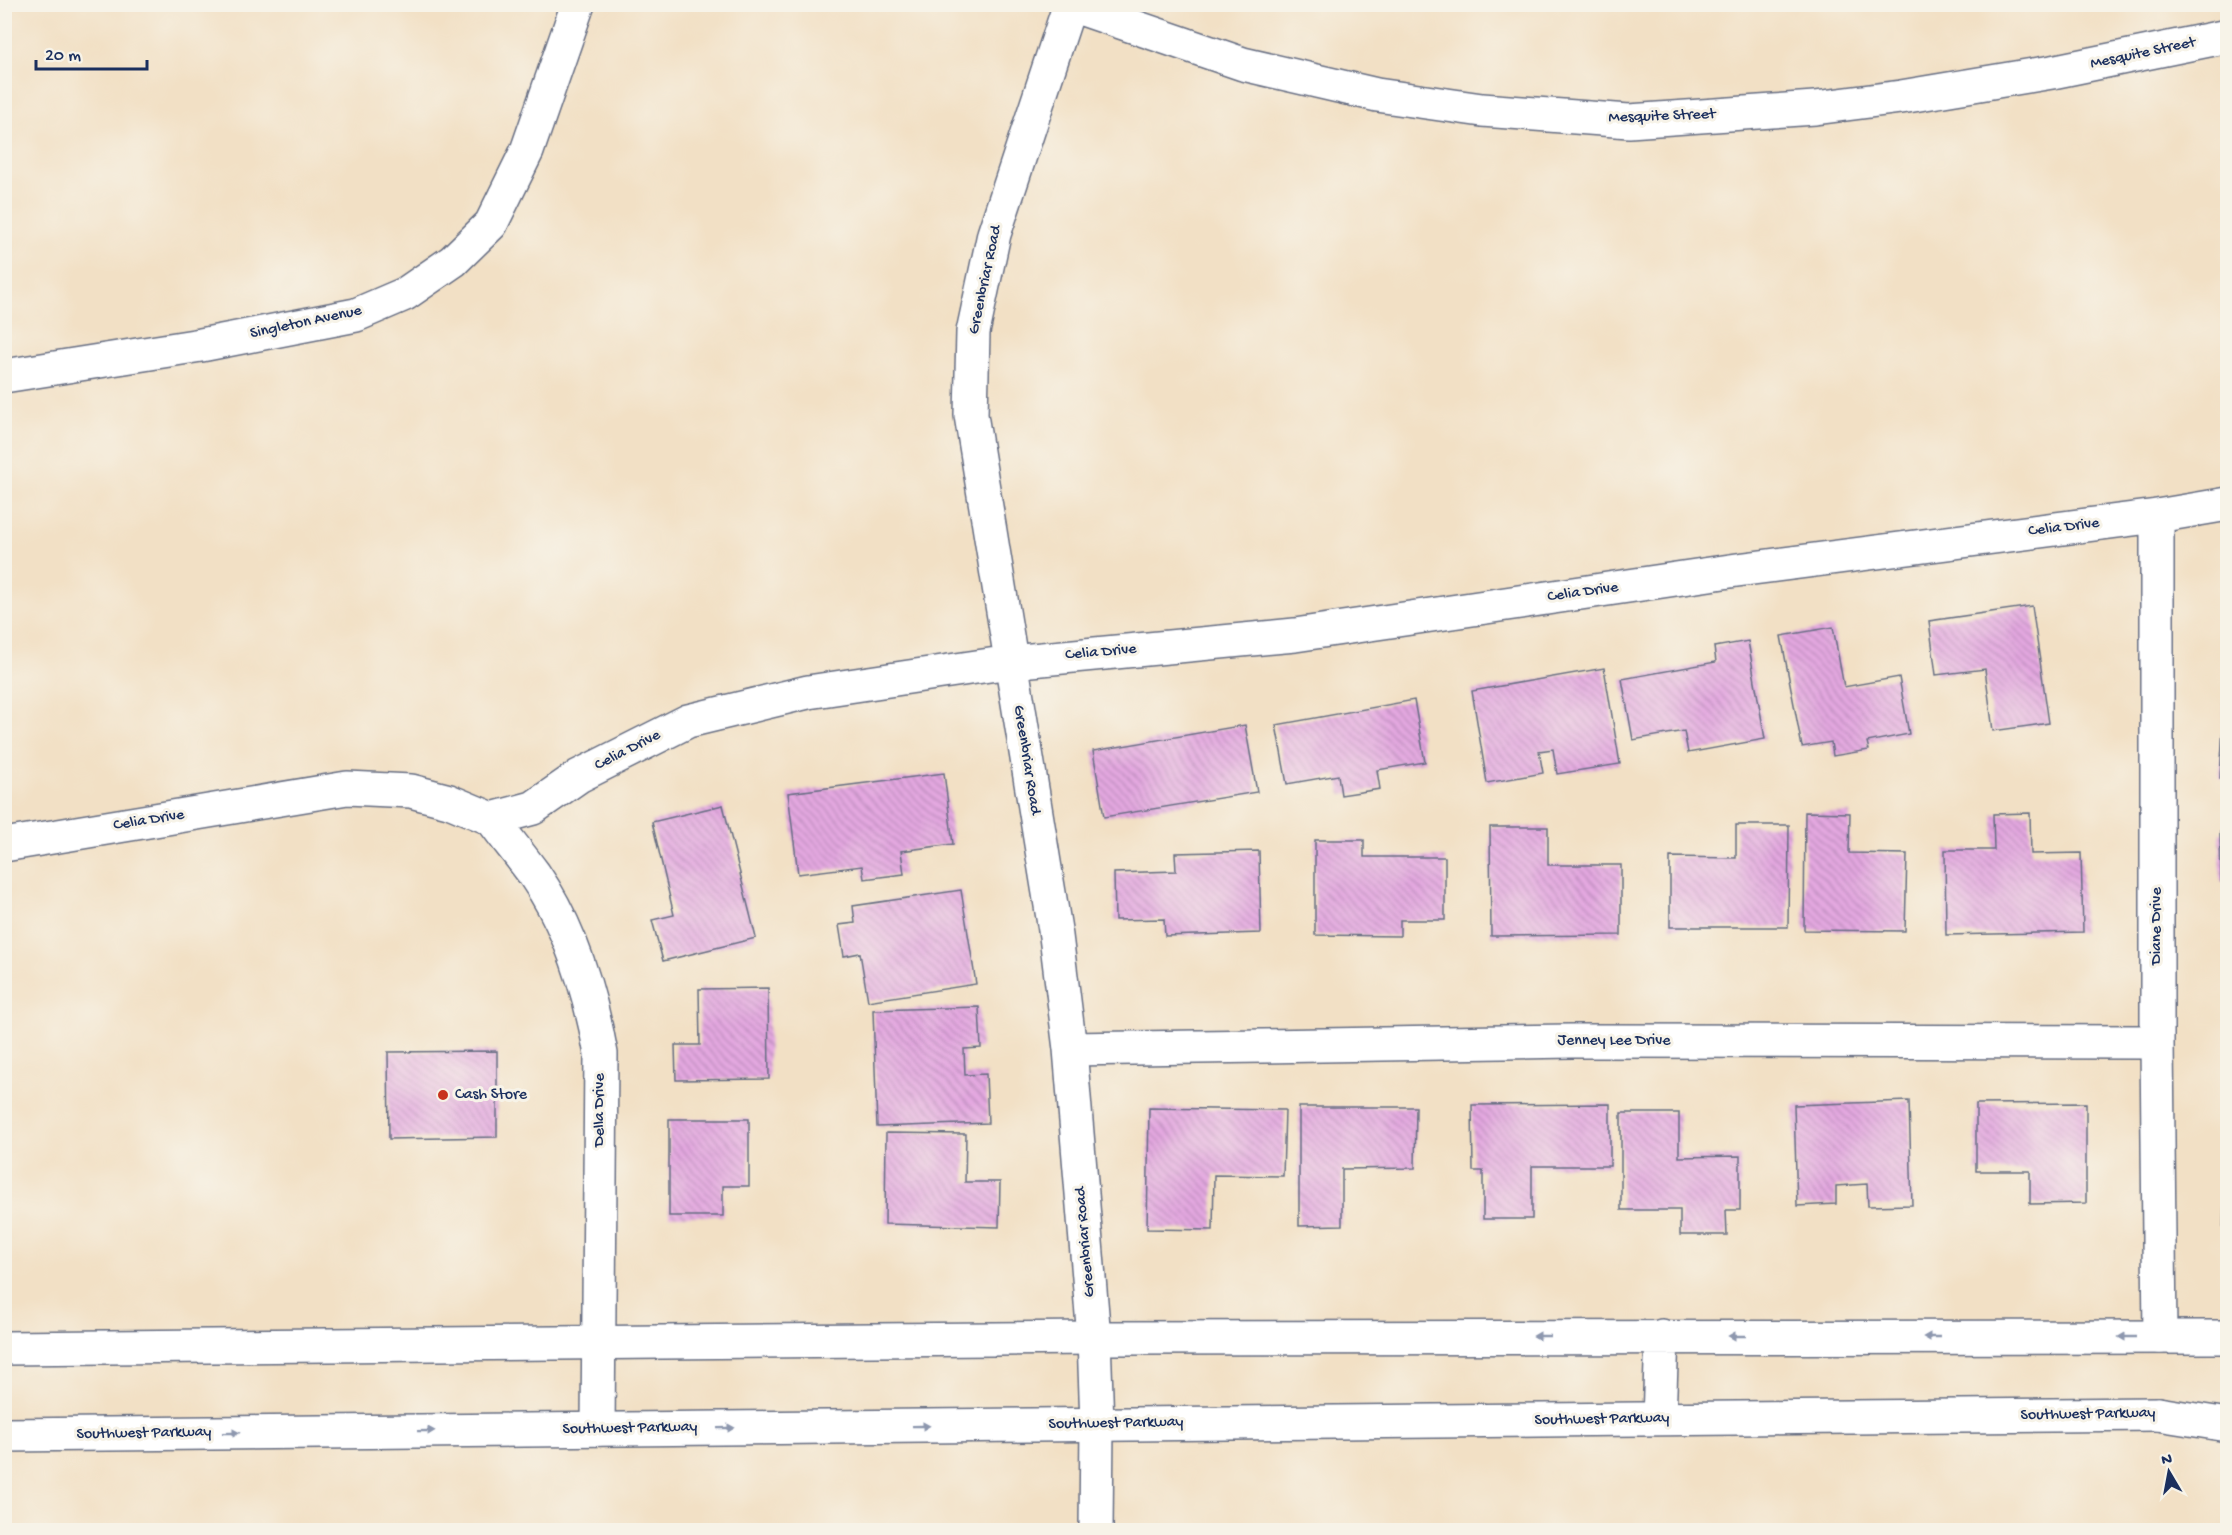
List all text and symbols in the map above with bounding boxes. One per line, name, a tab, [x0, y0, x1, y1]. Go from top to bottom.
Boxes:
scale bar	[36, 33, 147, 71]
street label: Mesquite Street	[2089, 33, 2199, 74]
text: 20 m	[45, 46, 81, 67]
street label: Mesquite Street	[1608, 106, 1717, 128]
street label: Greenbriar Road	[965, 222, 1007, 336]
street label: Singleton Avenue	[248, 302, 364, 344]
street label: Celia Drive	[2027, 514, 2101, 542]
street label: Celia Drive	[1546, 579, 1620, 607]
street label: Celia Drive	[1065, 640, 1138, 666]
street label: Greenbriar Road	[1008, 704, 1044, 818]
street label: Celia Drive	[592, 726, 665, 776]
street label: Celia Drive	[112, 806, 187, 836]
street label: Diane Drive	[2148, 887, 2167, 966]
street label: Jenney Lee Drive	[1558, 1032, 1671, 1051]
street label: Della Drive	[591, 1073, 610, 1148]
place label: Cash Store	[455, 1086, 528, 1105]
marker: Cash Store	[436, 1088, 450, 1102]
street label: Greenbriar Road	[1072, 1184, 1100, 1298]
one-way arrow	[1533, 1331, 1552, 1341]
one-way arrow	[1728, 1331, 1747, 1341]
one-way arrow	[1923, 1332, 1942, 1342]
one-way arrow	[2118, 1332, 2137, 1342]
street label: Southwest Parkway	[2020, 1404, 2156, 1426]
street label: Southwest Parkway	[1534, 1409, 1670, 1431]
street label: Southwest Parkway	[1048, 1413, 1184, 1435]
street label: Southwest Parkway	[562, 1418, 698, 1440]
one-way arrow	[911, 1421, 930, 1431]
street label: Southwest Parkway	[76, 1423, 212, 1445]
one-way arrow	[716, 1423, 735, 1433]
one-way arrow	[416, 1426, 435, 1436]
one-way arrow	[221, 1428, 240, 1438]
north arrow	[2139, 1442, 2199, 1502]
text: N	[2160, 1450, 2174, 1471]

